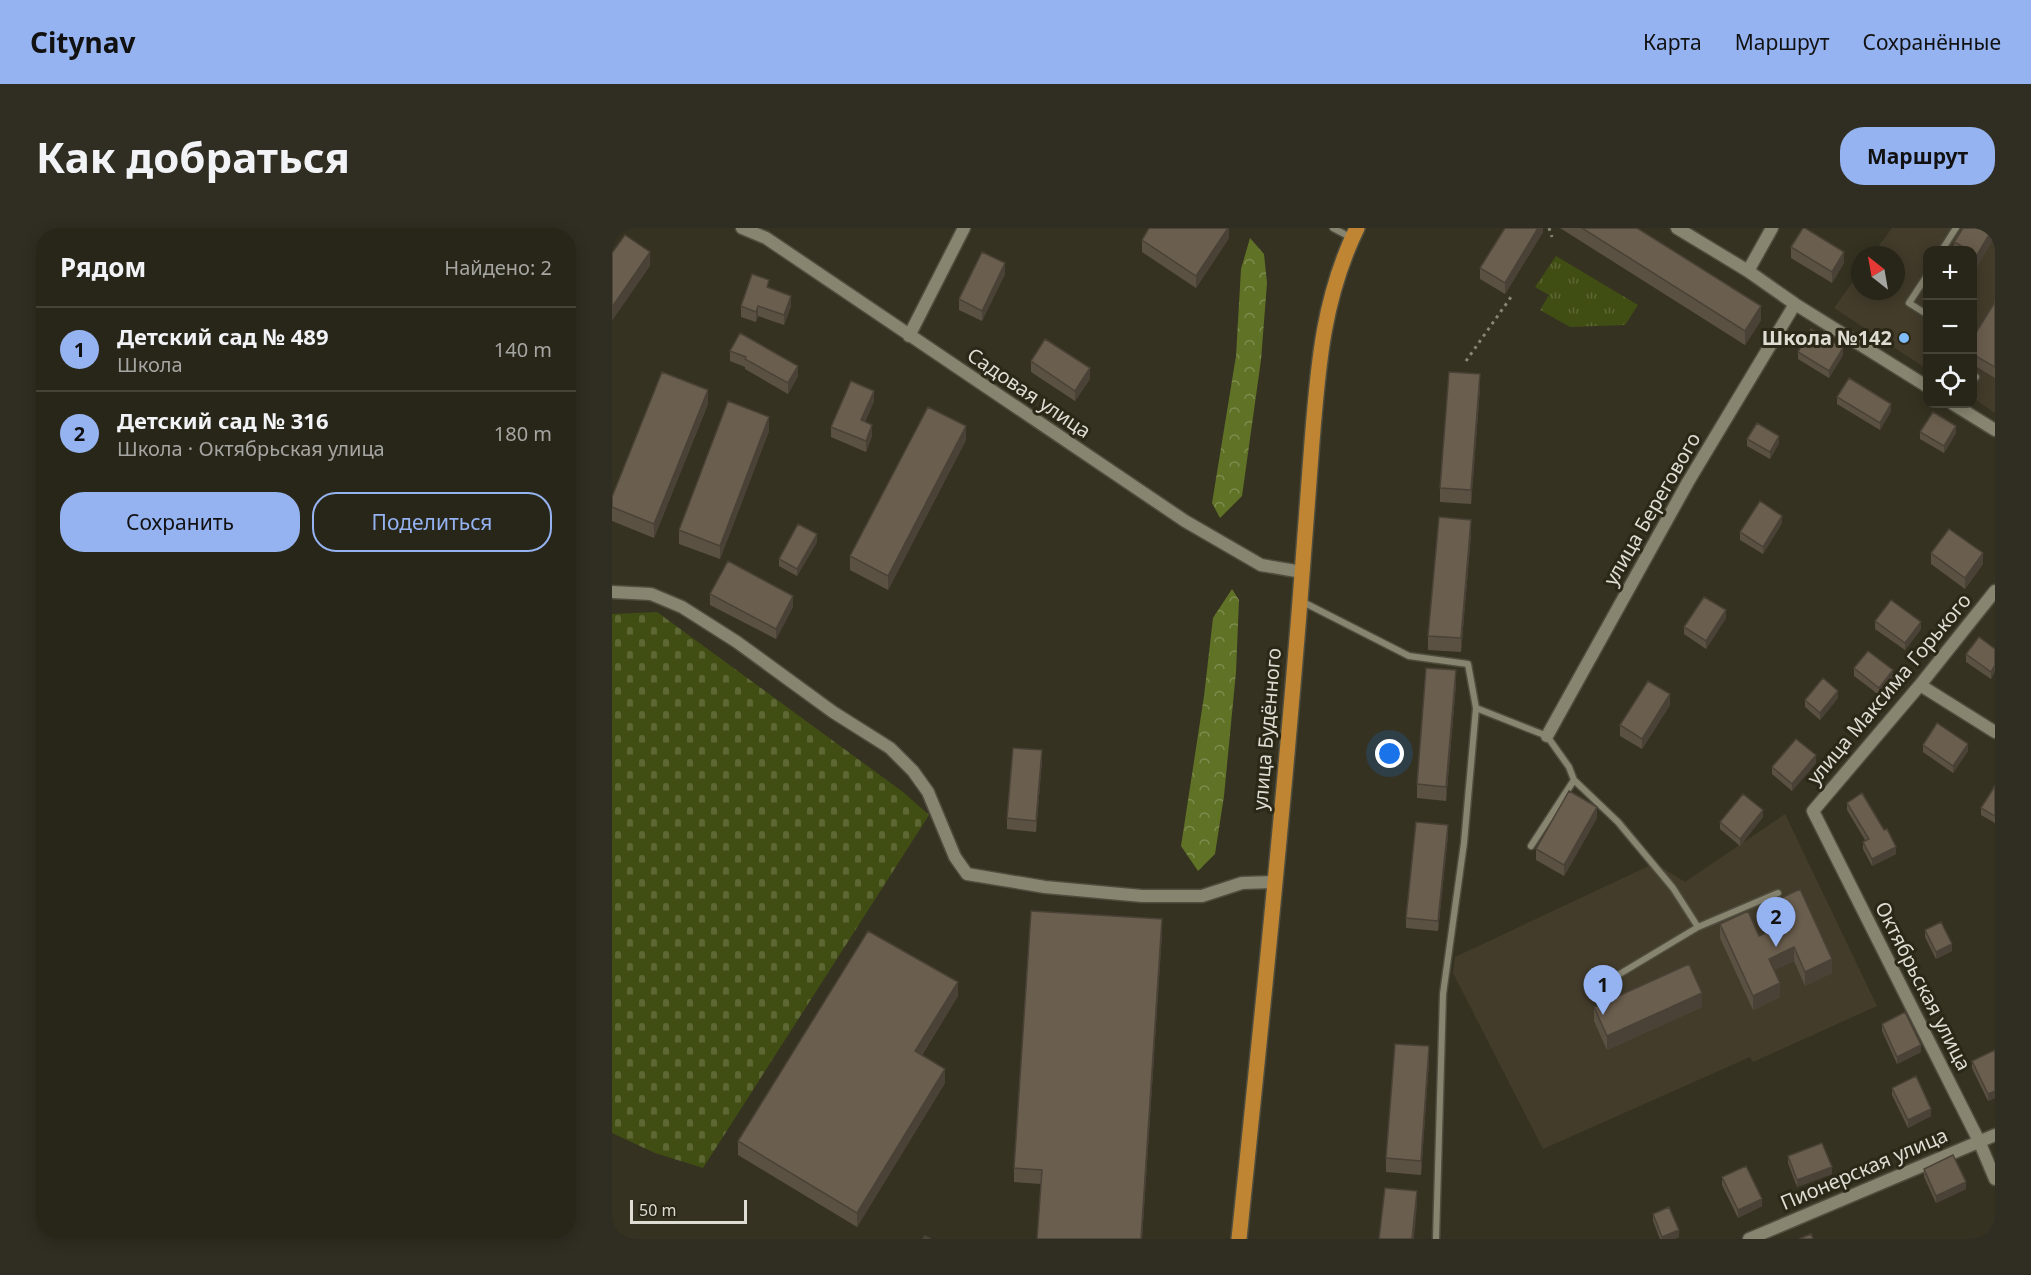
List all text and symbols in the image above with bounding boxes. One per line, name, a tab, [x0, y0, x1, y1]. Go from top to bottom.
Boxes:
text: Citynav	[30, 23, 135, 61]
text: Карта	[1643, 28, 1702, 56]
text: Маршрут	[1735, 28, 1830, 56]
text: Сохранённые	[1863, 28, 2001, 56]
button: Маршрут	[1840, 127, 1995, 185]
text: Как добраться	[36, 128, 350, 185]
north arrow	[1851, 246, 1905, 300]
map controls	[1923, 246, 1977, 408]
button: +	[1923, 246, 1977, 300]
text: Рядом	[60, 249, 146, 285]
text: Найдено: 2	[444, 254, 552, 281]
button: −	[1923, 300, 1977, 354]
text: Детский сад № 489	[117, 321, 329, 351]
place label: Школа №142	[1762, 324, 1892, 351]
marker: Школа №142	[1897, 331, 1911, 345]
text: 1	[74, 336, 85, 363]
text: 140 m	[494, 336, 552, 363]
street label: Садовая улица	[962, 341, 1096, 444]
text: Школа	[117, 351, 183, 378]
button: locate	[1923, 354, 1977, 408]
text: Детский сад № 316	[117, 405, 329, 435]
text: 2	[74, 420, 85, 447]
text: 180 m	[494, 420, 552, 447]
street label: улица Берегового	[1597, 427, 1706, 590]
text: Школа · Октябрьская улица	[117, 435, 385, 462]
button: Сохранить	[60, 492, 300, 552]
button: Поделиться	[312, 492, 552, 552]
street label: улица Максима Горького	[1800, 587, 1977, 790]
street label: улица Будённого	[1246, 646, 1287, 811]
your location	[1375, 739, 1404, 768]
street label: Октябрьская улица	[1869, 897, 1978, 1075]
pin: 2	[1756, 898, 1796, 947]
pin: 1	[1584, 966, 1622, 1015]
street label: Пионерская улица	[1776, 1121, 1951, 1216]
scale bar	[630, 1197, 747, 1224]
text: 50 m	[639, 1199, 676, 1221]

